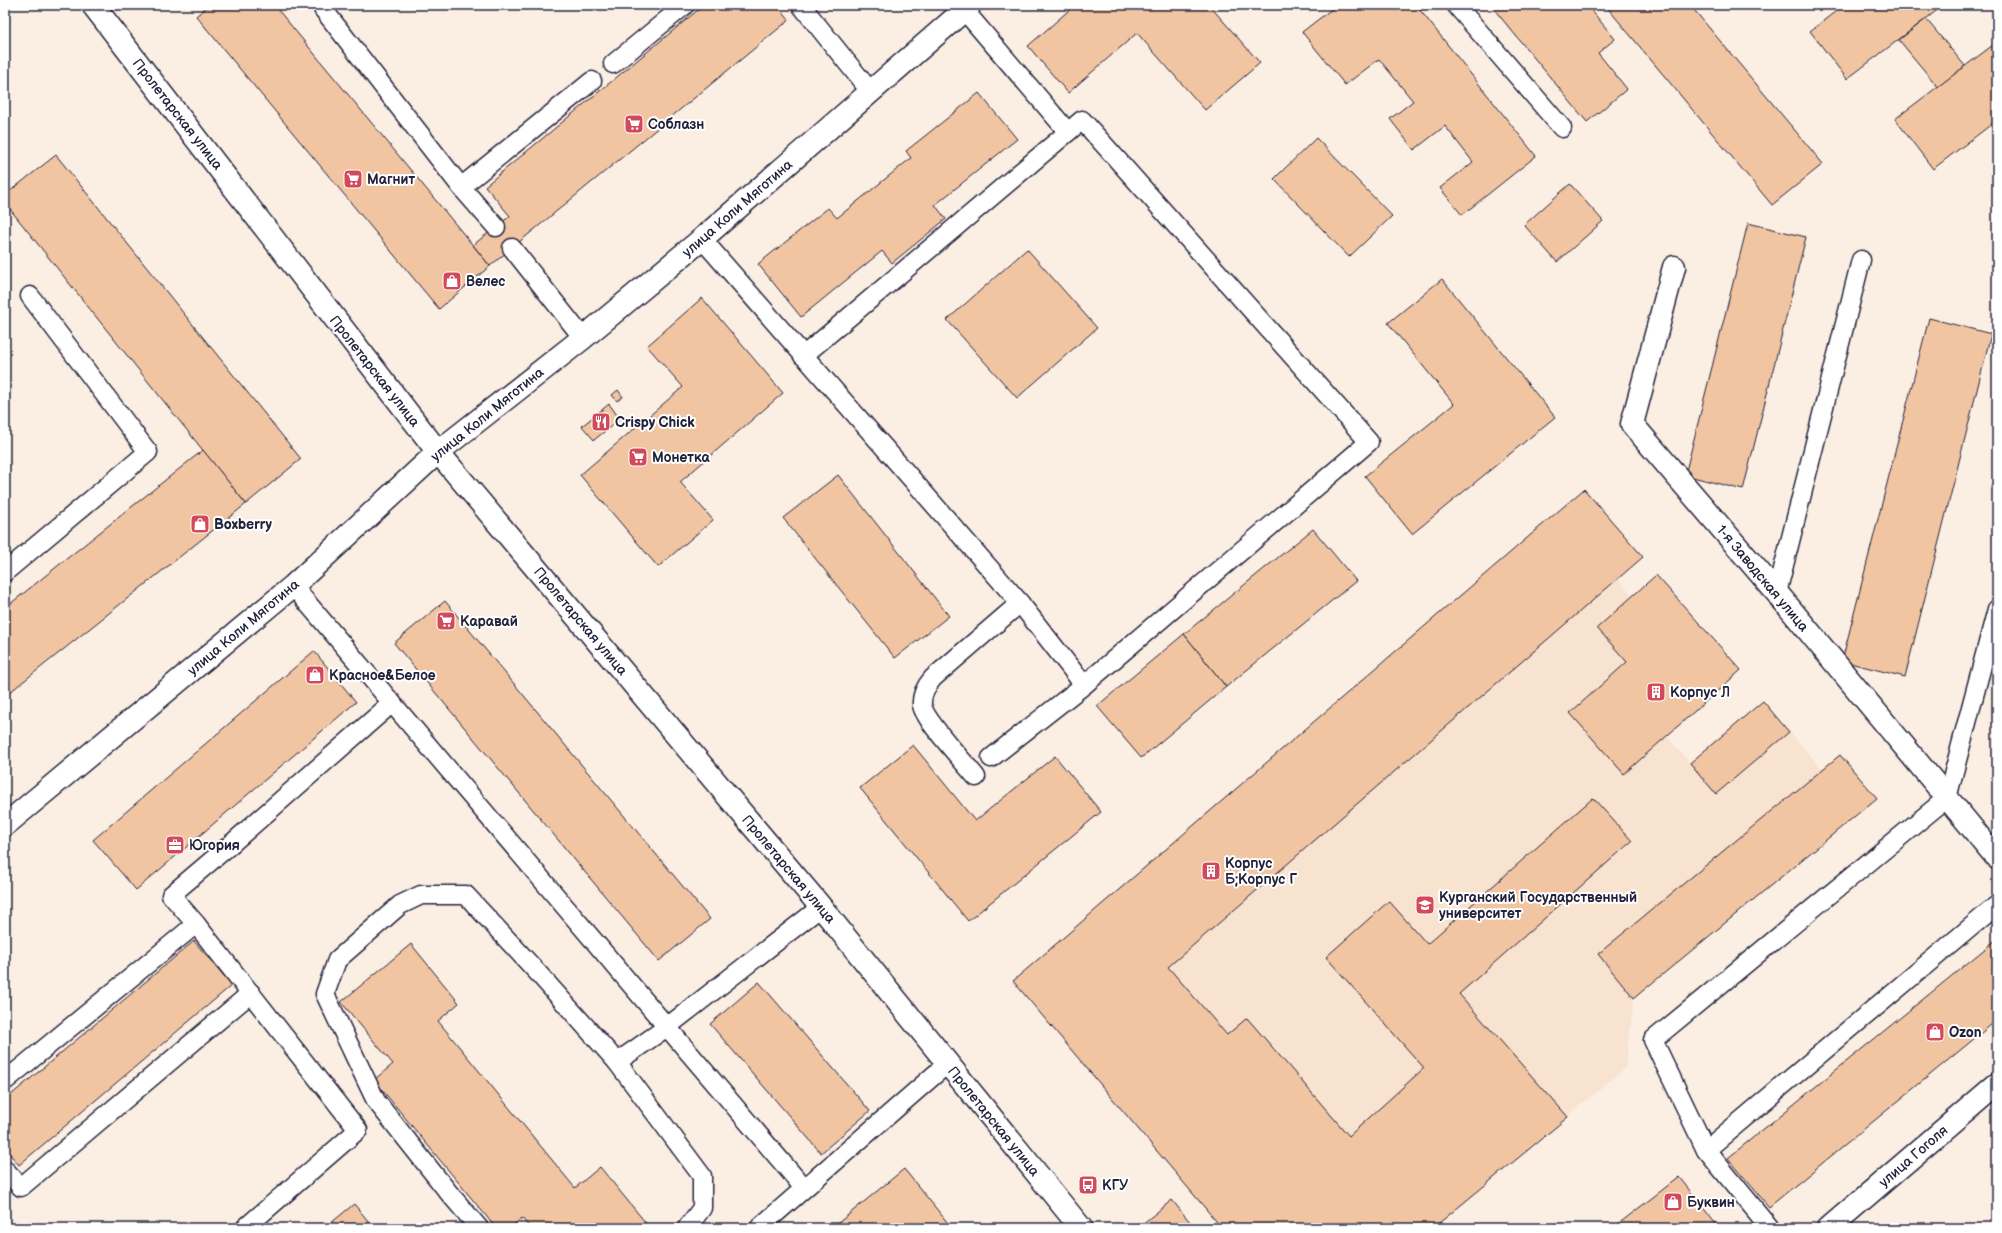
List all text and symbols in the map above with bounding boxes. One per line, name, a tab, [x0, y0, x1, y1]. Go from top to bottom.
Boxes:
street label: Пролетарская улица	[129, 55, 227, 174]
supermarket icon: Соблазн	[623, 113, 645, 135]
place label: Соблазн	[648, 116, 704, 133]
street label: улица Коли Мяготина	[679, 155, 796, 261]
supermarket icon: Магнит	[342, 168, 364, 190]
place label: Магнит	[367, 171, 415, 188]
shop icon: Велес	[441, 270, 463, 292]
place label: Велес	[466, 273, 505, 290]
street label: Пролетарская улица	[326, 312, 424, 431]
street label: улица Коли Мяготина	[427, 363, 548, 465]
restaurant icon: Crispy Chick	[590, 411, 612, 433]
place label: Crispy Chick	[615, 414, 695, 431]
supermarket icon: Монетка	[627, 446, 649, 468]
place label: Монетка	[652, 449, 710, 466]
shop icon: Boxberry	[189, 513, 211, 535]
place label: Boxberry	[214, 516, 273, 533]
street label: 1-я Заводская улица	[1713, 522, 1813, 636]
street label: Пролетарская улица	[530, 564, 631, 680]
street label: улица Коли Мяготина	[184, 575, 303, 679]
supermarket icon: Каравай	[435, 610, 457, 632]
place label: Каравай	[460, 613, 518, 630]
shop icon: Красное&Белое	[304, 664, 326, 686]
place label: Красное&Белое	[329, 667, 436, 684]
building icon: Корпус Л	[1645, 681, 1667, 703]
place label: Корпус Л	[1670, 684, 1730, 701]
street label: Пролетарская улица	[738, 812, 839, 928]
office icon: Югория	[164, 834, 186, 856]
place label: Югория	[189, 837, 240, 854]
place label: Корпус Б;Корпус Г	[1225, 855, 1297, 888]
building icon: Корпус Б;Корпус Г	[1200, 860, 1222, 882]
place label: Курганский Государственный университет	[1439, 889, 1637, 922]
school or university icon: Курганский Государственный университет	[1414, 894, 1436, 916]
shop icon: Ozon	[1924, 1021, 1946, 1043]
place label: Ozon	[1949, 1024, 1982, 1041]
street label: Пролетарская улица	[944, 1063, 1044, 1180]
street label: улица Гоголя	[1875, 1122, 1951, 1191]
bus stop icon: КГУ	[1077, 1174, 1099, 1196]
place label: КГУ	[1102, 1177, 1128, 1194]
shop icon: Буквин	[1662, 1191, 1684, 1213]
place label: Буквин	[1687, 1194, 1735, 1211]

